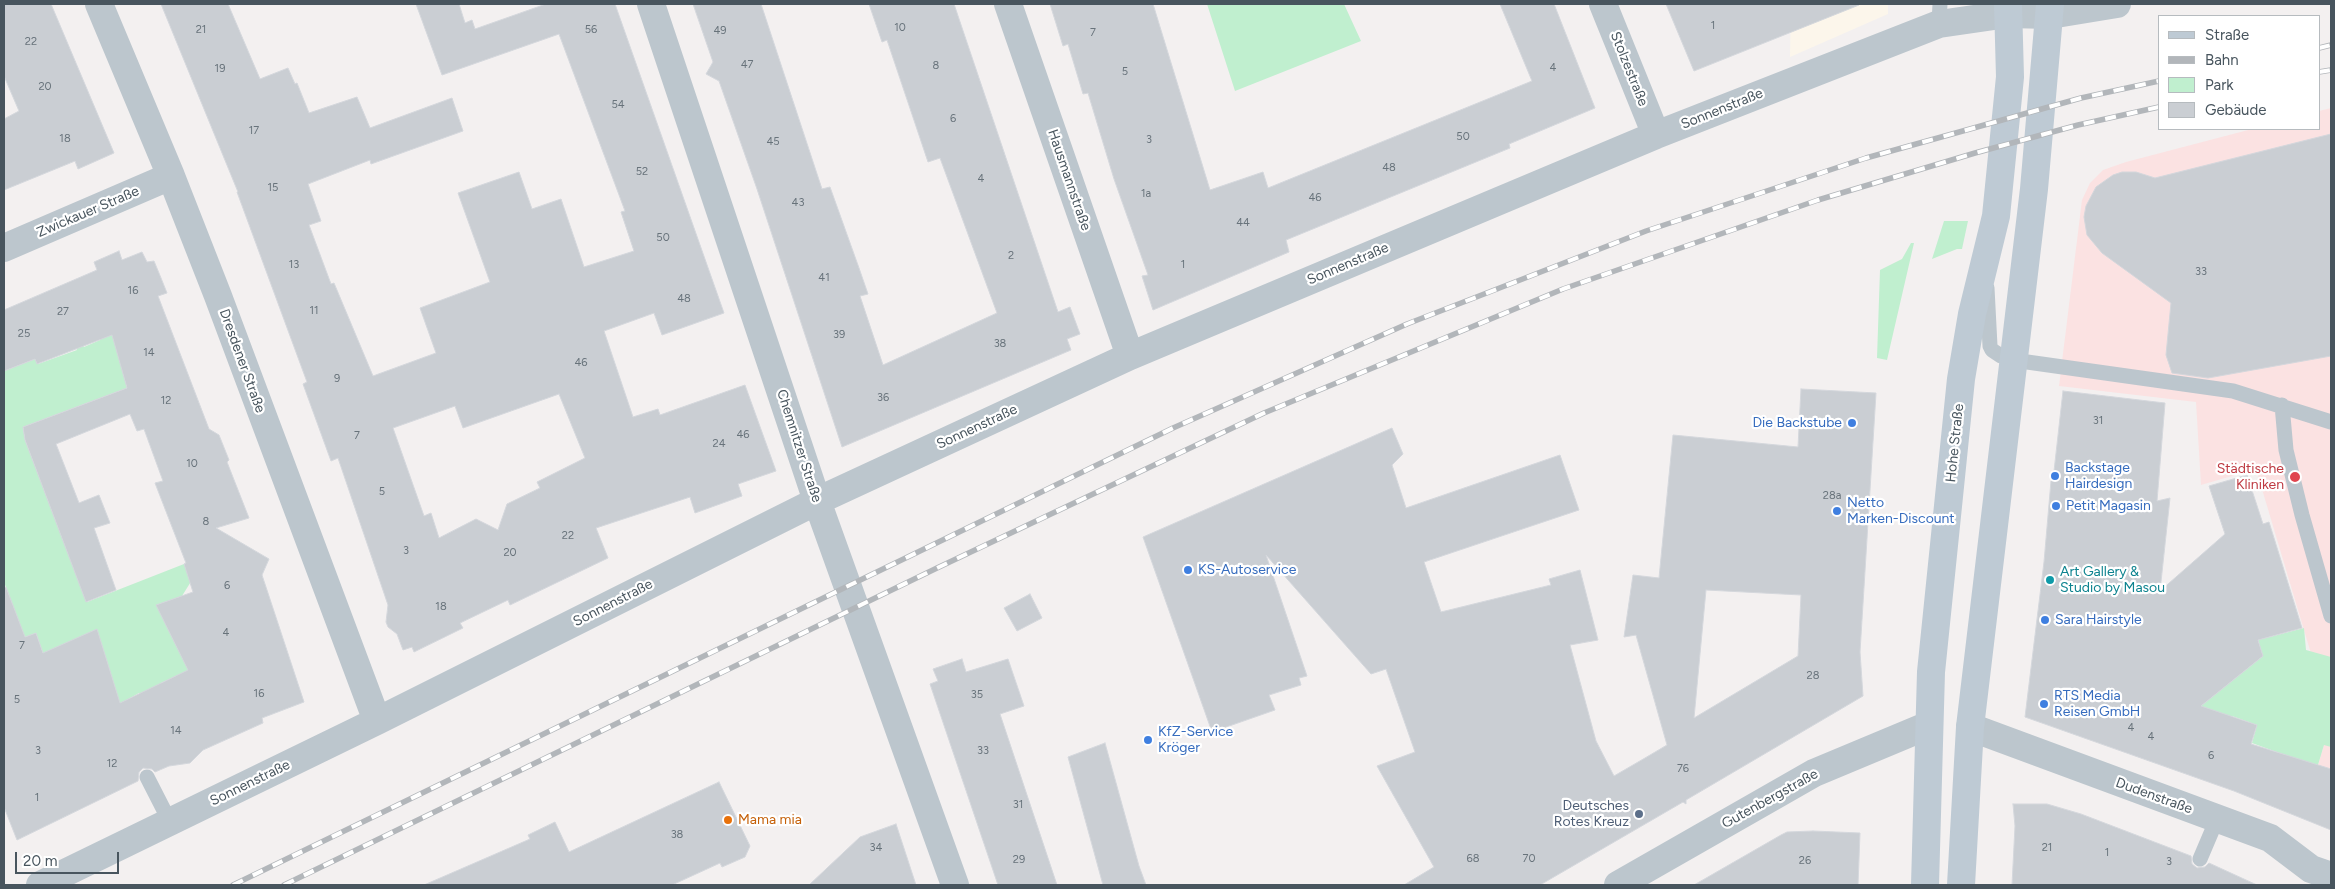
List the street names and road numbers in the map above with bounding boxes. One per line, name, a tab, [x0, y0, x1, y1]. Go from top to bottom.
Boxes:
street label: Stolzestraße	[1606, 29, 1652, 109]
street label: Sonnenstraße	[1679, 85, 1765, 133]
street label: Hausmannstraße	[1044, 127, 1094, 233]
street label: Zwickauer Straße	[34, 183, 142, 241]
street label: Sonnenstraße	[1305, 239, 1391, 289]
street label: Dresdener Straße	[215, 307, 269, 415]
street label: Chemnitzer Straße	[773, 387, 825, 505]
street label: Sonnenstraße	[934, 401, 1020, 453]
street label: Hohe Straße	[1943, 403, 1967, 483]
street label: Sonnenstraße	[570, 576, 656, 630]
street label: Sonnenstraße	[207, 756, 293, 810]
street label: Gutenbergstraße	[1719, 766, 1821, 832]
street label: Dudenstraße	[2113, 774, 2195, 818]

